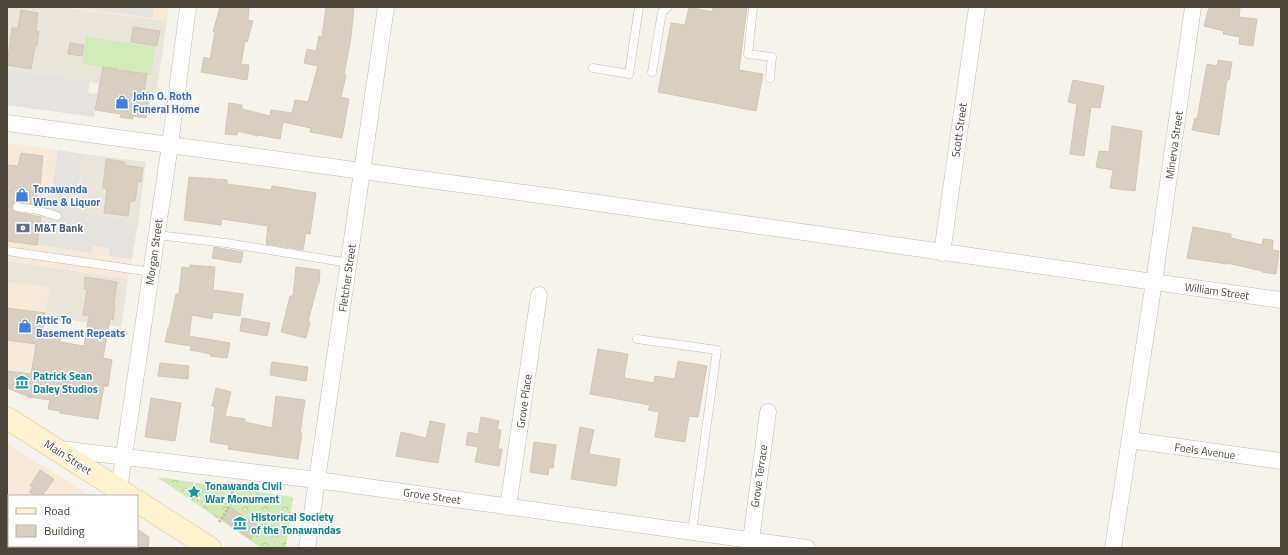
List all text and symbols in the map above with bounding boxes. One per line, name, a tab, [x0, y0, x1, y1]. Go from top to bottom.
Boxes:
place label: John O. Roth Funeral Home	[133, 88, 200, 117]
shop icon: John O. Roth Funeral Home	[114, 94, 130, 110]
street label: Scott Street	[947, 102, 971, 158]
street label: Minerva Street	[1161, 110, 1187, 180]
place label: Tonawanda Wine & Liquor	[33, 181, 100, 210]
shop icon: Tonawanda Wine & Liquor	[14, 187, 30, 203]
street label: Morgan Street	[141, 218, 167, 286]
bank icon: M&T Bank	[15, 220, 31, 236]
place label: M&T Bank	[34, 220, 83, 236]
street label: Fletcher Street	[334, 243, 360, 313]
street label: William Street	[1184, 279, 1250, 303]
place label: Attic To Basement Repeats	[36, 312, 125, 341]
shop icon: Attic To Basement Repeats	[17, 318, 33, 334]
place label: Patrick Sean Daley Studios	[33, 368, 98, 397]
street label: Grove Place	[512, 373, 536, 429]
museum icon: Patrick Sean Daley Studios	[14, 374, 30, 390]
street label: Main Street	[41, 436, 95, 478]
street label: Foels Avenue	[1173, 439, 1237, 463]
street label: Grove Terrace	[747, 443, 771, 508]
place label: Tonawanda Civil War Monument	[205, 478, 282, 507]
place icon: Tonawanda Civil War Monument	[186, 484, 202, 500]
street label: Grove Street	[402, 484, 462, 508]
legend	[8, 495, 138, 547]
text: Road	[44, 501, 70, 520]
place label: Historical Society of the Tonawandas	[251, 509, 341, 538]
museum icon: Historical Society of the Tonawandas	[232, 515, 248, 531]
text: Building	[44, 521, 85, 540]

